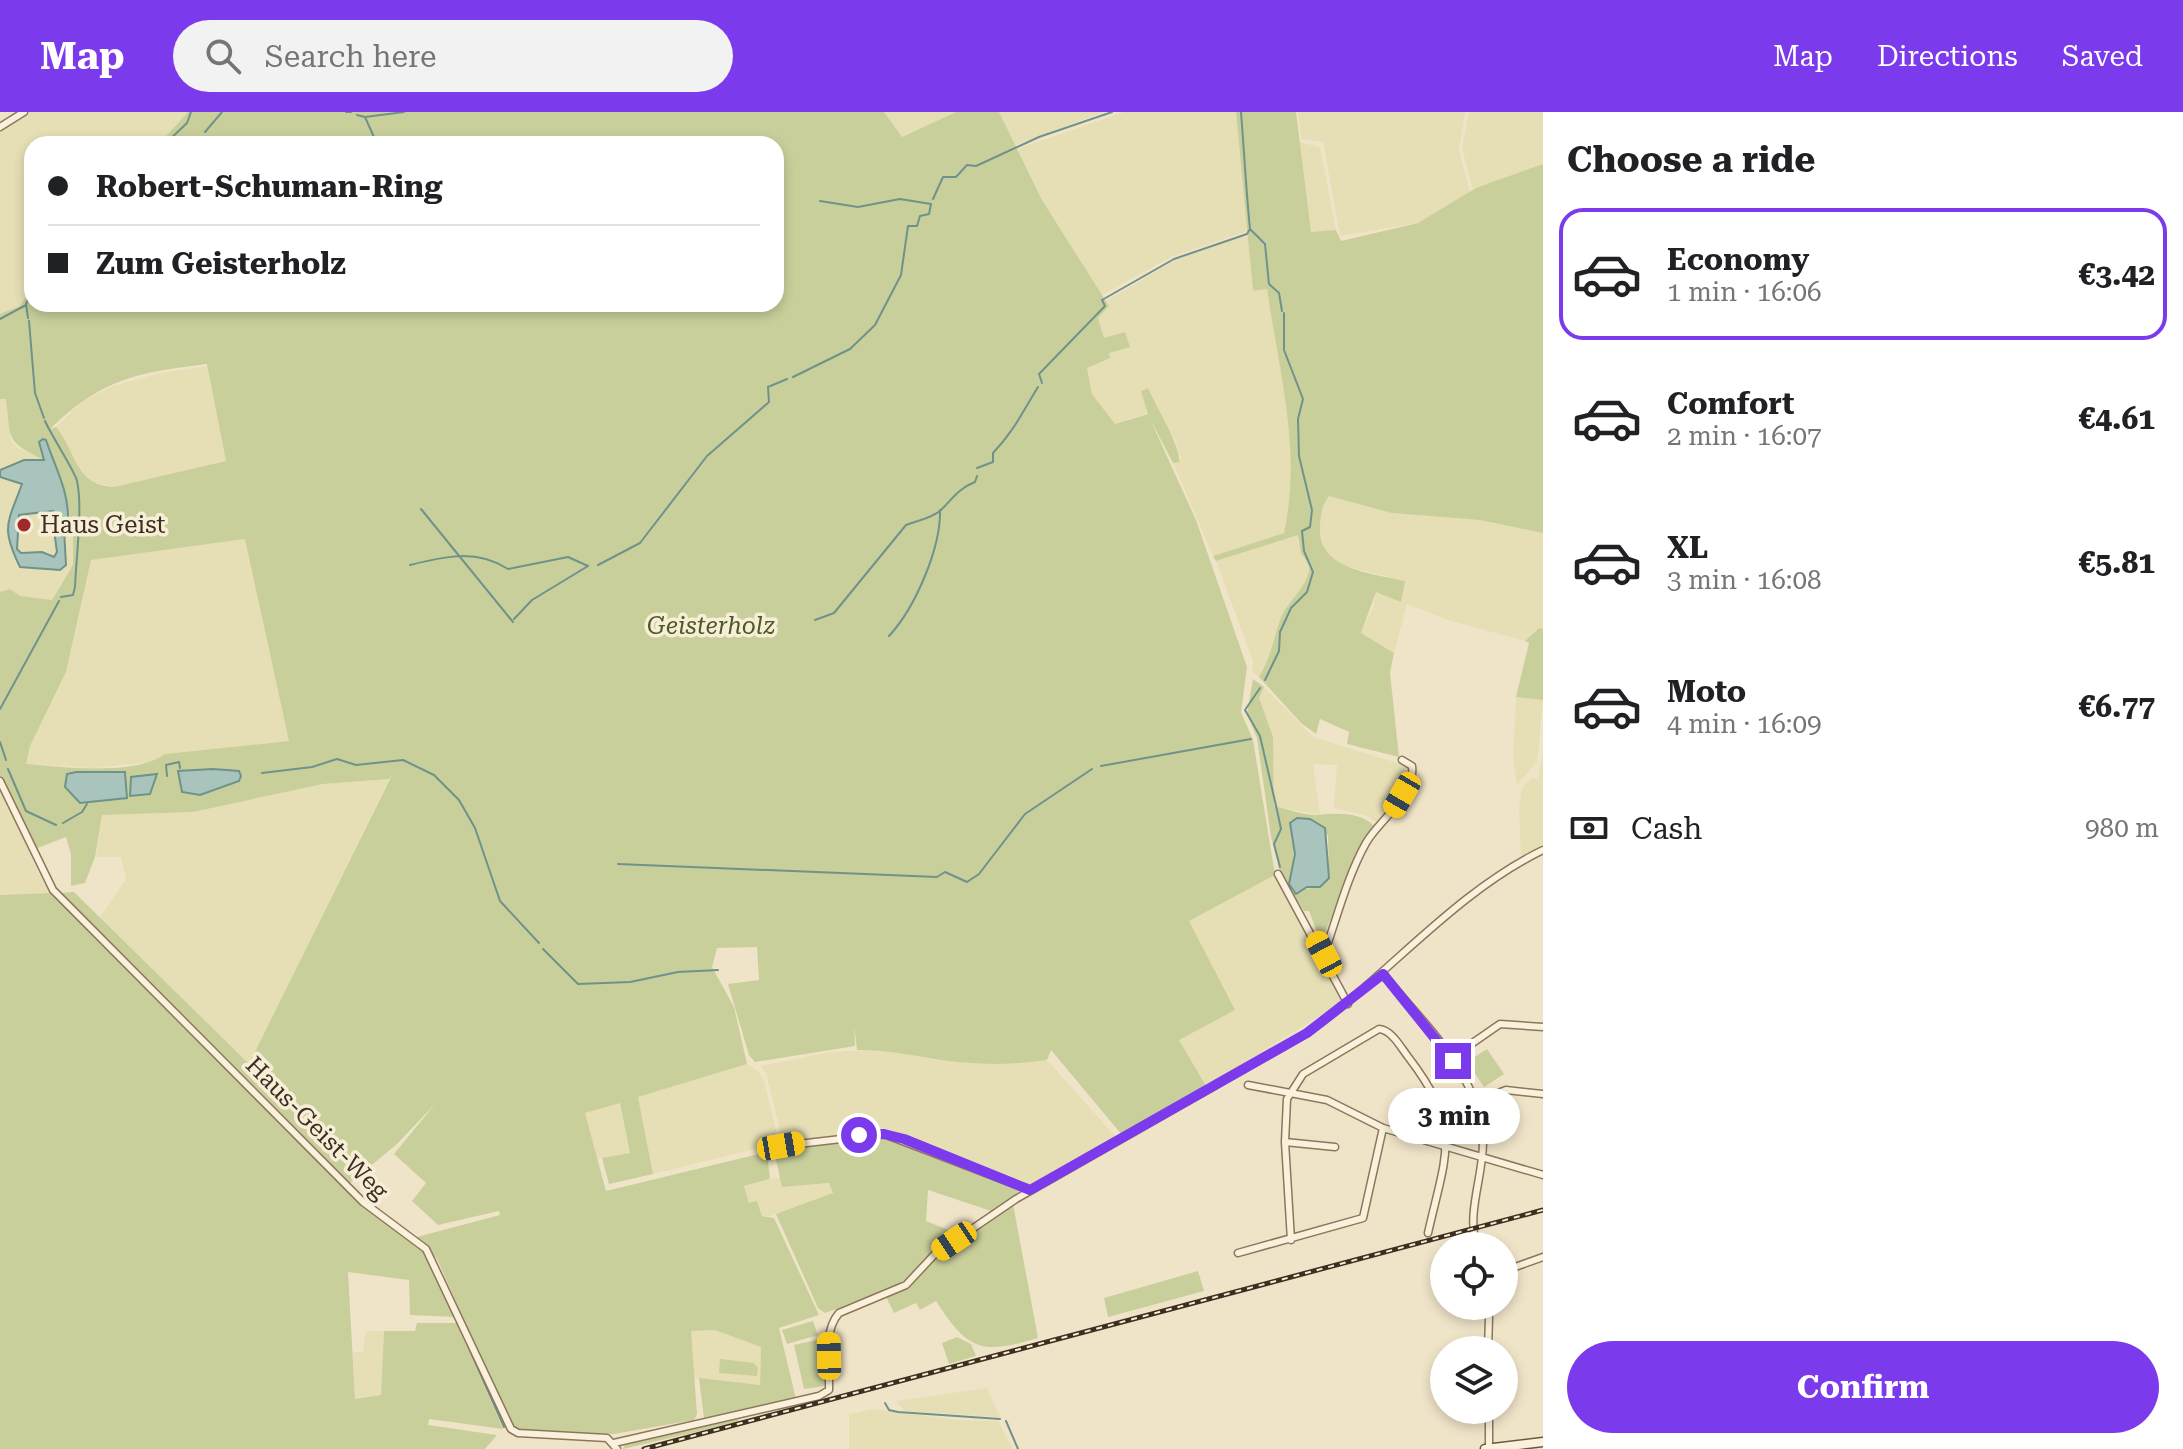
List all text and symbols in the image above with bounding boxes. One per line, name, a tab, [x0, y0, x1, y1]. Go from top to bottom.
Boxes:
search box	[173, 20, 733, 92]
text: Map	[40, 34, 125, 78]
icon: search	[201, 34, 245, 78]
text: Search here	[265, 39, 437, 74]
text: Map	[1773, 40, 1833, 73]
text: Directions	[1877, 40, 2018, 73]
text: Saved	[2062, 40, 2143, 73]
text: Choose a ride	[1567, 139, 1815, 181]
text: Robert-Schuman-Ring	[96, 169, 443, 204]
icon: car	[1571, 238, 1643, 310]
text: Economy	[1667, 242, 1809, 277]
text: Zum Geisterholz	[96, 246, 346, 281]
text: €3.42	[2078, 257, 2155, 292]
text: 1 min · 16:06	[1667, 277, 1822, 307]
icon: car	[1571, 382, 1643, 454]
text: Comfort	[1667, 386, 1794, 421]
text: €4.61	[2078, 401, 2155, 436]
text: 2 min · 16:07	[1667, 421, 1822, 451]
place label: Haus Geist	[40, 511, 166, 539]
marker: Haus Geist	[15, 516, 33, 534]
icon: car	[1571, 526, 1643, 598]
text: XL	[1667, 530, 1708, 565]
text: €5.81	[2078, 545, 2155, 580]
text: 3 min · 16:08	[1667, 565, 1822, 595]
park label: Geisterholz	[647, 612, 775, 640]
icon: car	[1571, 670, 1643, 742]
text: Moto	[1667, 674, 1746, 709]
text: €6.77	[2078, 689, 2155, 724]
text: 4 min · 16:09	[1667, 709, 1822, 739]
car	[1380, 768, 1424, 822]
icon: cash	[1567, 806, 1611, 850]
text: Cash	[1631, 811, 1702, 846]
text: 980 m	[2085, 813, 2159, 843]
car	[1302, 927, 1346, 981]
route end	[1435, 1043, 1471, 1079]
street label: Haus-Geist-Weg	[240, 1051, 394, 1205]
callout: 3 min	[1387, 1089, 1519, 1145]
text: 3 min	[1418, 1101, 1490, 1131]
route start	[841, 1117, 877, 1153]
car	[755, 1130, 807, 1162]
car	[927, 1218, 981, 1264]
map controls	[1430, 1232, 1518, 1424]
button: locate	[1430, 1232, 1518, 1320]
car	[817, 1332, 841, 1380]
button: layers	[1430, 1336, 1518, 1424]
button: Confirm	[1567, 1341, 2159, 1433]

